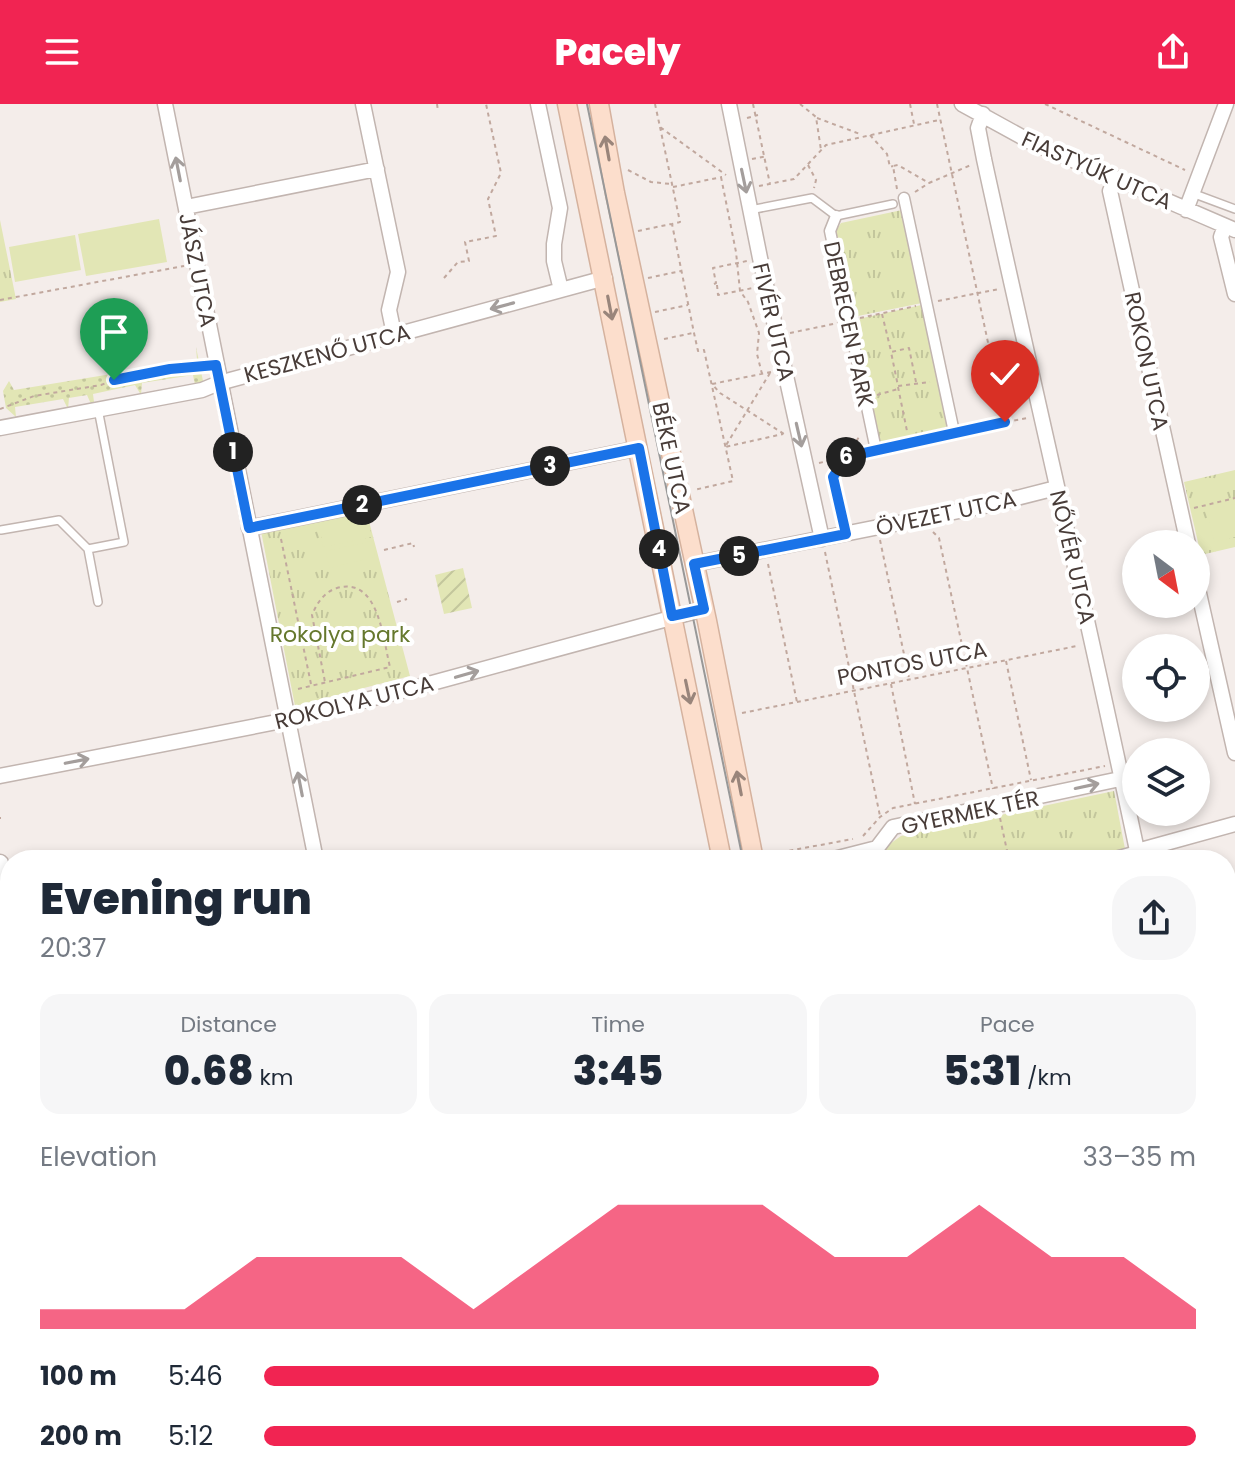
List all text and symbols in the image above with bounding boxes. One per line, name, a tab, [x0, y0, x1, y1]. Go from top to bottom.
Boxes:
text: Pacely	[554, 27, 681, 78]
icon: menu	[40, 30, 84, 74]
icon: share	[1151, 30, 1195, 74]
street label: FIASTYÚK UTCA	[1017, 123, 1177, 218]
one-way arrow	[599, 136, 614, 162]
one-way arrow	[170, 156, 185, 182]
one-way arrow	[737, 167, 752, 193]
street label: JÁSZ UTCA	[171, 210, 224, 330]
street label: DEBRECEN PARK	[816, 238, 881, 410]
street label: FIVÉR UTCA	[745, 260, 802, 384]
street label: ROKON UTCA	[1117, 289, 1176, 433]
one-way arrow	[604, 294, 619, 320]
pin	[80, 298, 148, 380]
one-way arrow	[490, 299, 516, 314]
icon: arrive	[92, 310, 136, 354]
street label: KESZKENŐ UTCA	[241, 316, 414, 391]
pin	[971, 340, 1039, 422]
icon: check	[983, 352, 1027, 396]
street label: BÉKE UTCA	[645, 399, 699, 517]
one-way arrow	[792, 421, 807, 447]
pin: 1	[213, 432, 253, 472]
text: 1	[229, 436, 237, 467]
pin: 6	[826, 437, 866, 477]
text: 6	[839, 441, 853, 472]
pin: 3	[530, 446, 570, 486]
text: 3	[543, 450, 557, 481]
street label: ÖVEZET UTCA	[873, 483, 1019, 544]
pin: 2	[342, 485, 382, 525]
street label: NŐVÉR UTCA	[1042, 487, 1103, 627]
text: 2	[356, 489, 368, 520]
pin: 4	[639, 529, 679, 569]
north arrow	[1122, 530, 1210, 618]
map controls	[1122, 530, 1210, 826]
text: 4	[652, 533, 666, 564]
pin: 5	[719, 536, 759, 576]
text: 5	[732, 540, 746, 571]
park label: Rokolya park	[270, 619, 411, 650]
street label: PONTOS UTCA	[835, 634, 990, 693]
button: locate	[1122, 634, 1210, 722]
one-way arrow	[453, 665, 479, 680]
street label: ROKOLYA UTCA	[271, 668, 437, 737]
one-way arrow	[681, 679, 696, 705]
button: layers	[1122, 738, 1210, 826]
one-way arrow	[63, 753, 89, 768]
one-way arrow	[292, 771, 307, 797]
one-way arrow	[731, 771, 746, 797]
one-way arrow	[1074, 778, 1100, 793]
street label: GYERMEK TÉR	[898, 783, 1042, 842]
text: Evening run	[40, 868, 312, 929]
button: share	[1112, 876, 1196, 960]
text: 20:37	[40, 930, 106, 966]
text: Distance	[180, 1009, 277, 1040]
text: Time	[591, 1009, 645, 1040]
text: Pace	[980, 1009, 1035, 1040]
text: 0.68	[164, 1043, 254, 1099]
text: 3:45	[573, 1043, 663, 1099]
text: 5:31	[943, 1043, 1021, 1099]
text: km	[254, 1062, 294, 1093]
text: /km	[1021, 1062, 1072, 1093]
text: Elevation	[40, 1139, 157, 1175]
text: 33–35 m	[1082, 1139, 1196, 1175]
text: 100 m	[40, 1358, 117, 1394]
text: 5:46	[168, 1358, 223, 1394]
text: 200 m	[40, 1418, 122, 1454]
text: 5:12	[168, 1418, 213, 1454]

